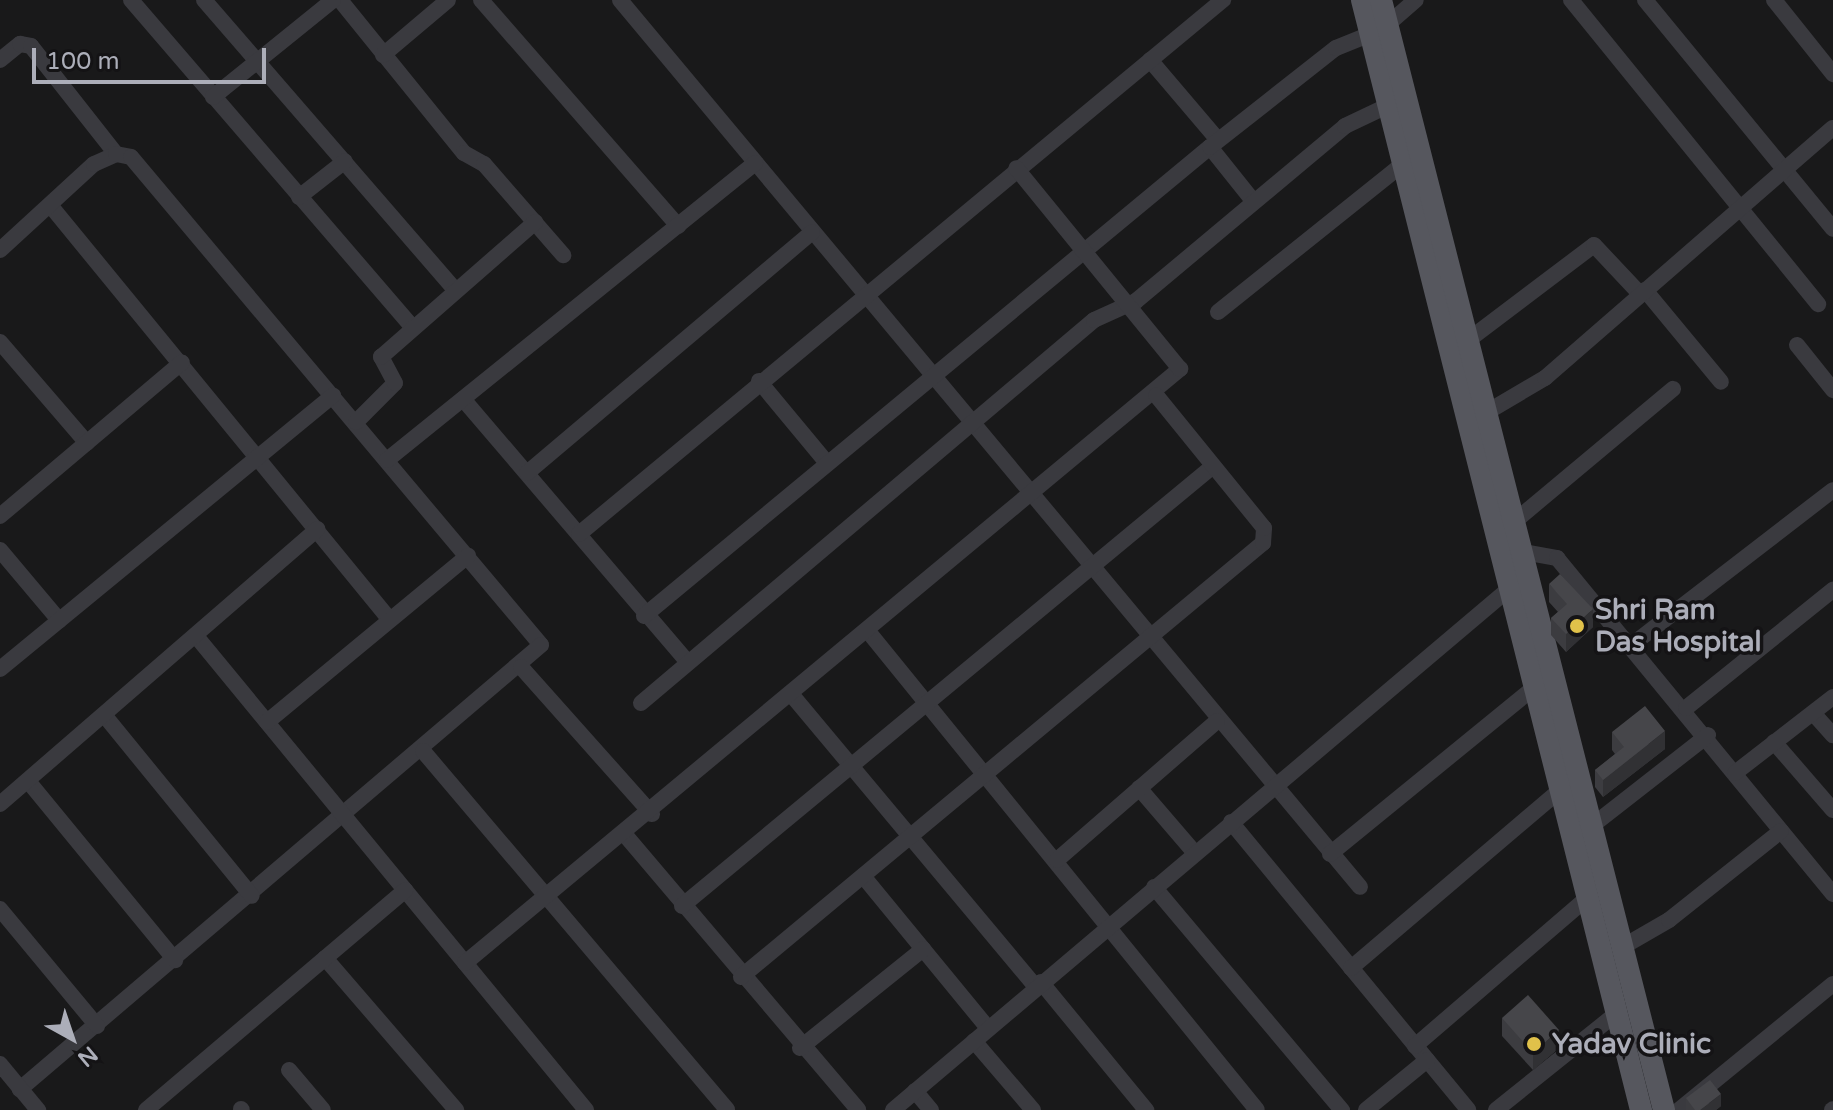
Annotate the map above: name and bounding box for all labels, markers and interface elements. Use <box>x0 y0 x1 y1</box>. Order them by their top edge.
scale bar <box>36 32 270 82</box>
text: 100 m <box>46 47 120 76</box>
place label: Shri Ram Das Hospital <box>1595 593 1761 659</box>
marker: Shri Ram Das Hospital <box>1566 615 1588 637</box>
north arrow <box>32 998 112 1078</box>
place label: Yadav Clinic <box>1552 1027 1711 1061</box>
marker: Yadav Clinic <box>1523 1033 1545 1055</box>
text: N <box>72 1041 103 1072</box>

